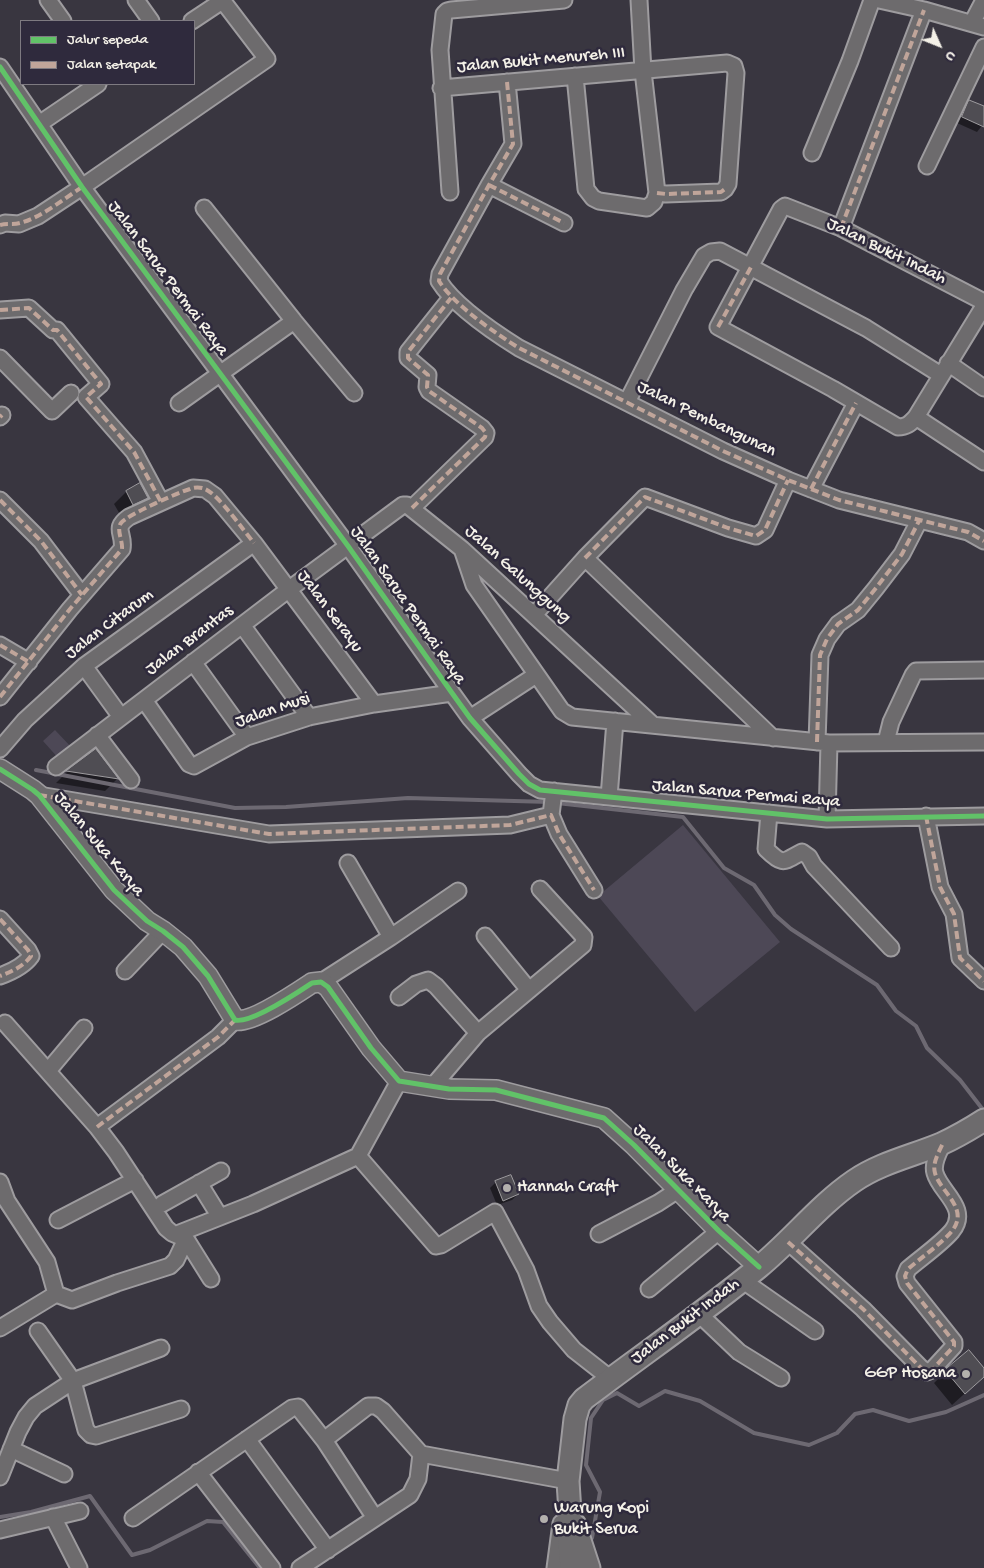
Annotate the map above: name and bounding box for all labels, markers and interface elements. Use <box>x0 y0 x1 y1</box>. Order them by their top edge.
legend <box>20 20 195 85</box>
north arrow <box>914 20 964 70</box>
text: Jalur sepeda <box>67 31 148 49</box>
street label: Jalan Bukit Menureh III <box>456 43 626 79</box>
text: U <box>941 47 959 65</box>
text: Jalan setapak <box>67 56 156 74</box>
street label: Jalan Sarua Permai Raya <box>102 197 232 361</box>
street label: Jalan Bukit Indah <box>823 214 949 290</box>
street label: Jalan Pembangunan <box>633 377 779 463</box>
street label: Jalan Galunggung <box>459 521 575 629</box>
street label: Jalan Sarua Permai Raya <box>344 523 470 689</box>
street label: Jalan Serayu <box>291 567 367 657</box>
street label: Jalan Citarum <box>62 585 158 665</box>
street label: Jalan Brantas <box>142 601 238 681</box>
street label: Jalan Musi <box>233 688 313 734</box>
street label: Jalan Sarua Permai Raya <box>651 776 841 814</box>
street label: Jalan Suka Karya <box>48 788 148 902</box>
street label: Jalan Suka Karya <box>627 1120 735 1228</box>
place label: Hannah Craft <box>517 1177 617 1199</box>
marker: Hannah Craft <box>501 1182 513 1194</box>
street label: Jalan Bukit Indah <box>627 1274 745 1370</box>
place label: GGP Hosana <box>864 1363 956 1385</box>
marker: GGP Hosana <box>960 1368 972 1380</box>
place label: Warung Kopi Bukit Serua <box>554 1498 649 1540</box>
marker: Warung Kopi Bukit Serua <box>538 1513 550 1525</box>

